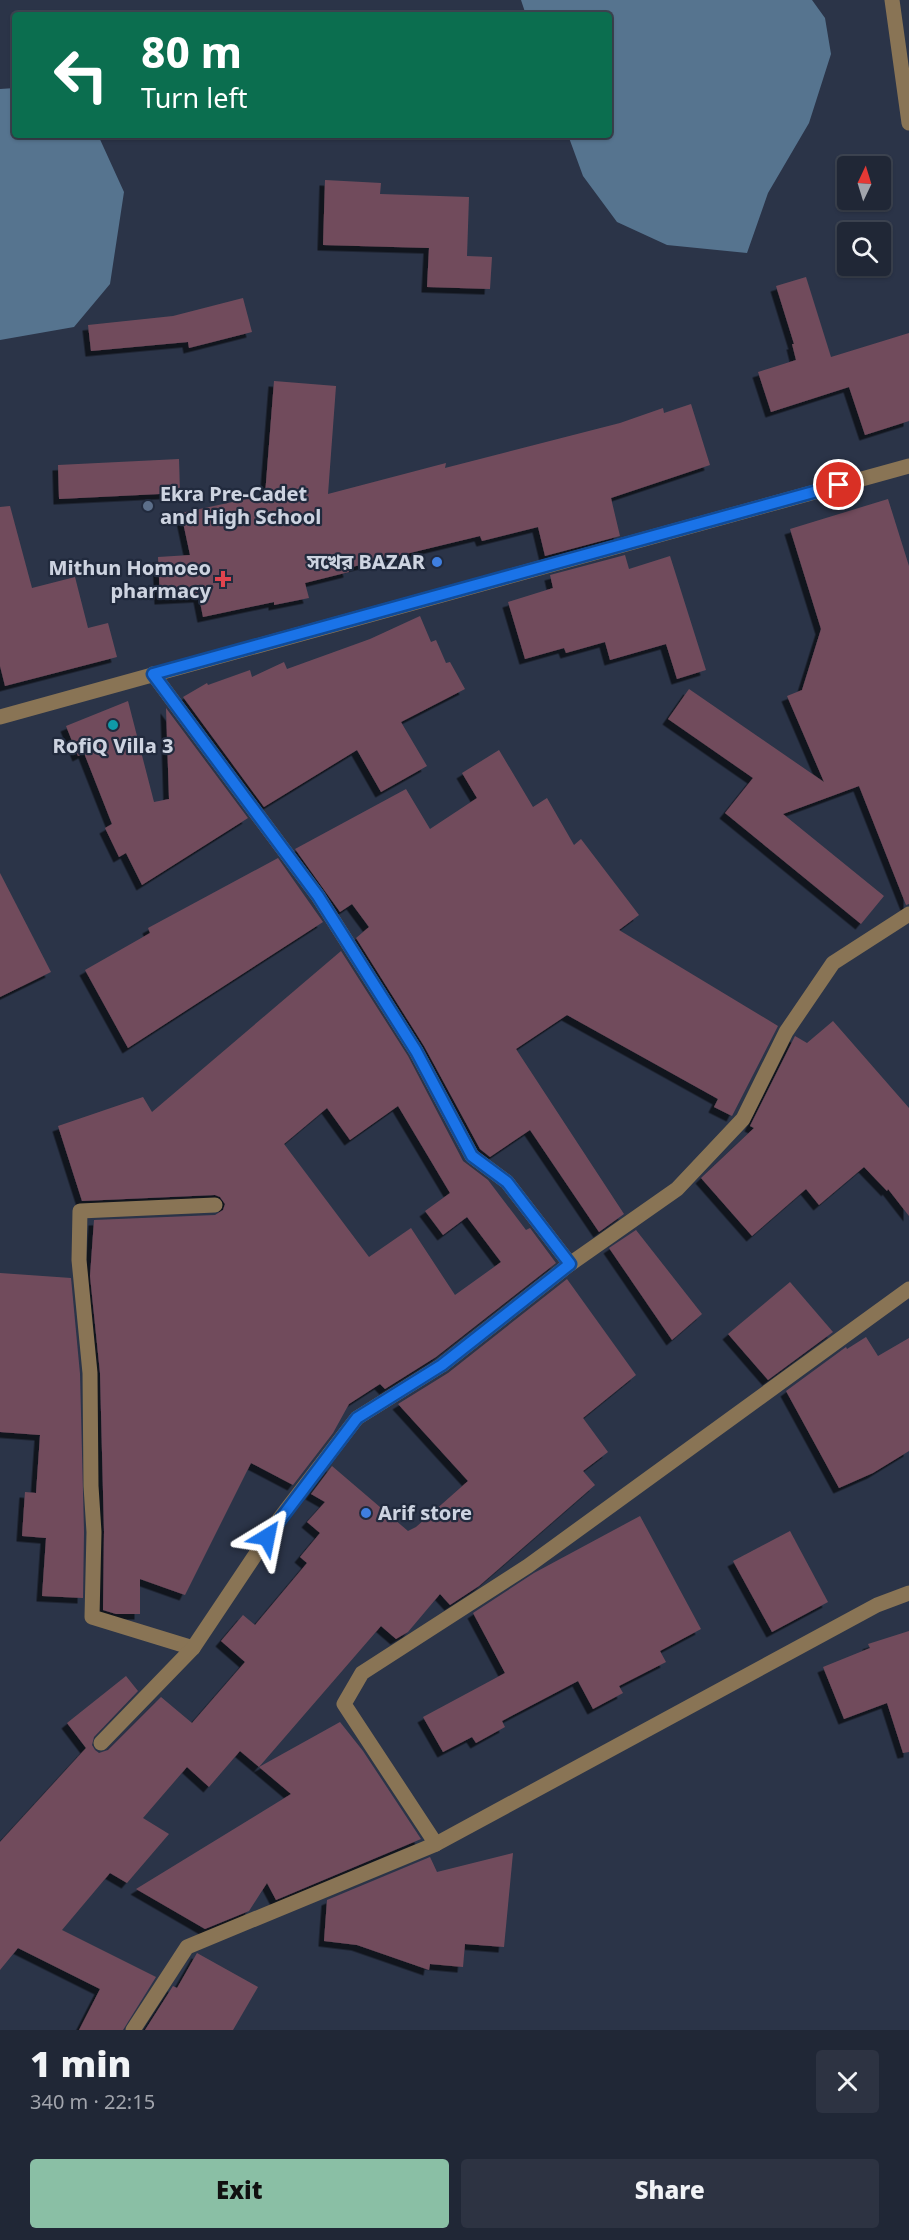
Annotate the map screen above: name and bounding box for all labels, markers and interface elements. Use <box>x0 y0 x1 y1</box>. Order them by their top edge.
text: 80 m <box>141 29 242 85</box>
icon: left <box>42 36 120 114</box>
text: Turn left <box>141 83 247 119</box>
north arrow <box>837 156 891 210</box>
map controls <box>837 156 891 276</box>
button: search <box>837 222 891 276</box>
pin <box>813 459 864 510</box>
icon: arrive <box>822 468 855 501</box>
place label: Ekra Pre-Cadet and High School <box>160 483 321 532</box>
marker: Ekra Pre-Cadet and High School <box>141 499 155 513</box>
place label: সখের BAZAR <box>306 551 426 577</box>
marker: সখের BAZAR <box>430 555 444 569</box>
place label: Mithun Homoeo pharmacy <box>49 557 211 606</box>
marker: Mithun Homoeo pharmacy <box>216 572 230 586</box>
marker: RofiQ Villa 3 <box>106 718 120 732</box>
place label: RofiQ Villa 3 <box>52 735 174 761</box>
place label: Arif store <box>378 1502 472 1528</box>
position arrow <box>235 1505 299 1569</box>
marker: Arif store <box>359 1506 373 1520</box>
text: 1 min <box>30 2044 132 2092</box>
button: close <box>816 2050 879 2113</box>
text: 340 m · 22:15 <box>30 2091 155 2117</box>
button: Exit <box>30 2159 449 2228</box>
button: Share <box>461 2159 879 2228</box>

